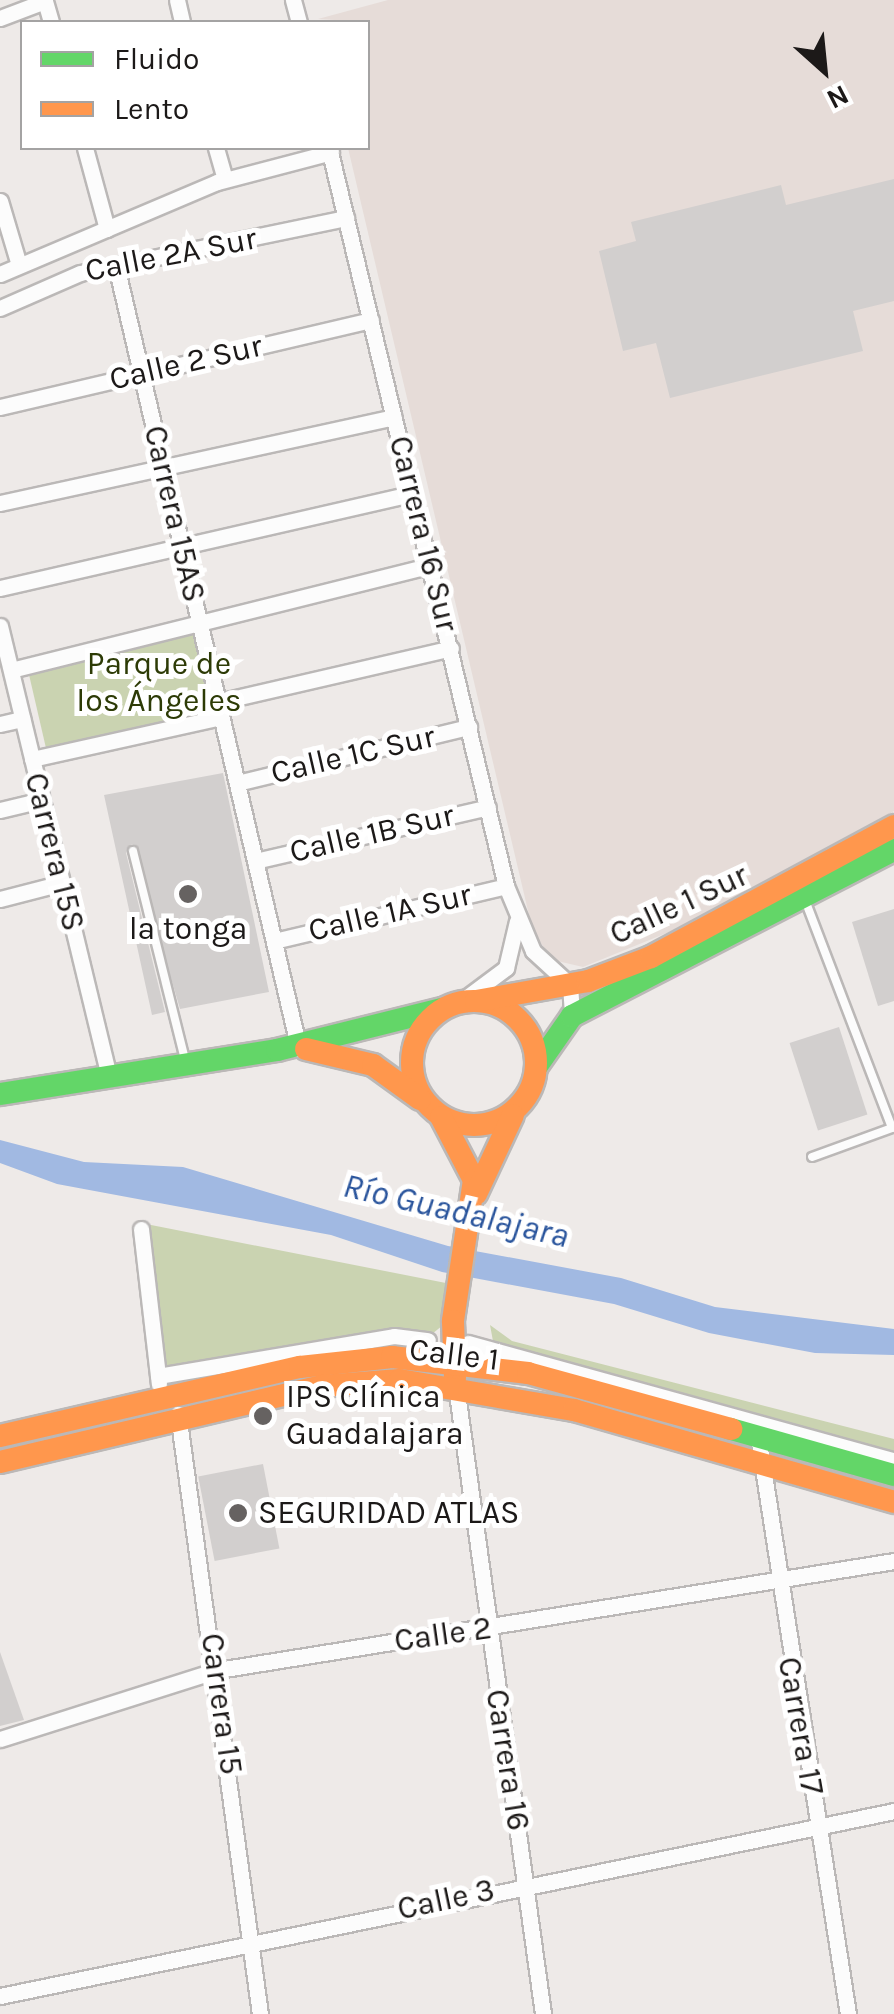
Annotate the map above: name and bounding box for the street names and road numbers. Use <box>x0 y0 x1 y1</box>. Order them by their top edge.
street label: Calle 2A Sur <box>82 220 260 290</box>
street label: Calle 2 Sur <box>106 327 266 399</box>
street label: Carrera 15AS <box>135 422 213 606</box>
street label: Carrera 16 Sur <box>380 432 466 636</box>
street label: Calle 1C Sur <box>267 717 439 793</box>
street label: Carrera 15S <box>16 769 92 935</box>
street label: Calle 1B Sur <box>286 796 458 872</box>
street label: Calle 1 Sur <box>604 856 754 954</box>
street label: Calle 1A Sur <box>305 876 475 950</box>
street label: Calle 1 <box>407 1330 501 1380</box>
street label: Calle 2 <box>392 1609 494 1661</box>
street label: Carrera 15 <box>192 1631 250 1777</box>
street label: Carrera 17 <box>769 1654 831 1798</box>
street label: Carrera 16 <box>477 1687 537 1833</box>
street label: Calle 3 <box>394 1871 498 1929</box>

